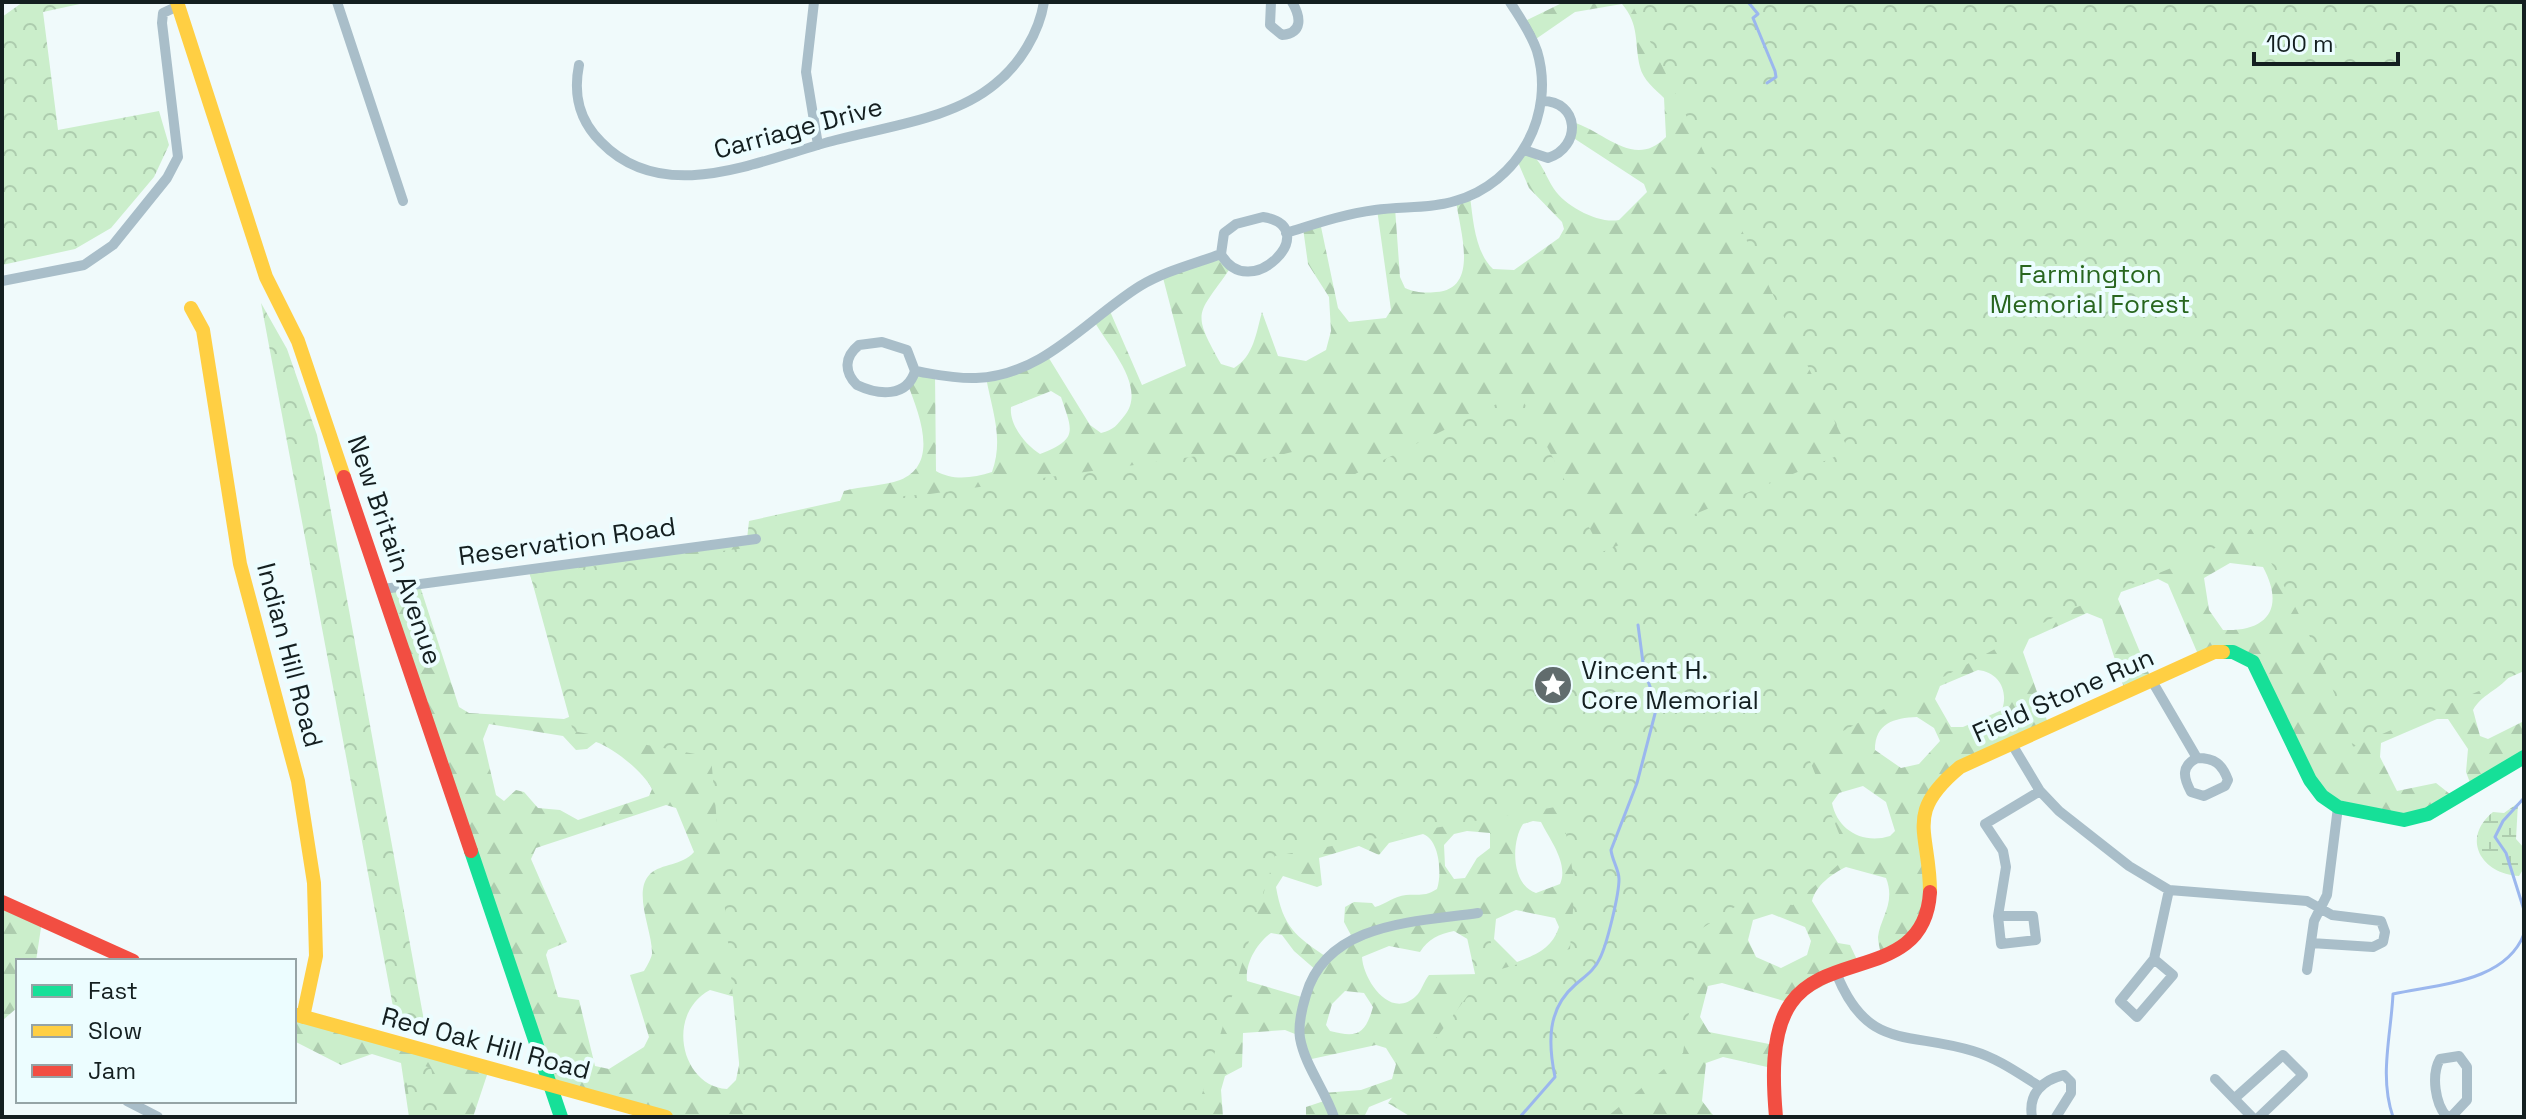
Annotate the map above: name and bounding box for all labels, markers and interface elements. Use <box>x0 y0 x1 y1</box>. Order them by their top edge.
scale bar <box>2254 16 2398 66</box>
text: 100 m <box>2266 28 2334 59</box>
street label: Carriage Drive <box>710 89 886 167</box>
park label: Farmington Memorial Forest <box>1990 257 2190 321</box>
street label: New Britain Avenue <box>340 431 450 669</box>
street label: Reservation Road <box>456 509 678 573</box>
street label: Indian Hill Road <box>249 559 331 751</box>
street label: Field Stone Run <box>1967 640 2159 750</box>
place label: Vincent H. Core Memorial <box>1581 653 1759 717</box>
place icon: Vincent H. Core Memorial <box>1532 664 1574 706</box>
legend <box>16 959 296 1103</box>
text: Fast <box>88 975 138 1006</box>
street label: Red Oak Hill Road <box>378 999 594 1087</box>
text: Slow <box>88 1015 142 1046</box>
text: Jam <box>88 1055 136 1086</box>

